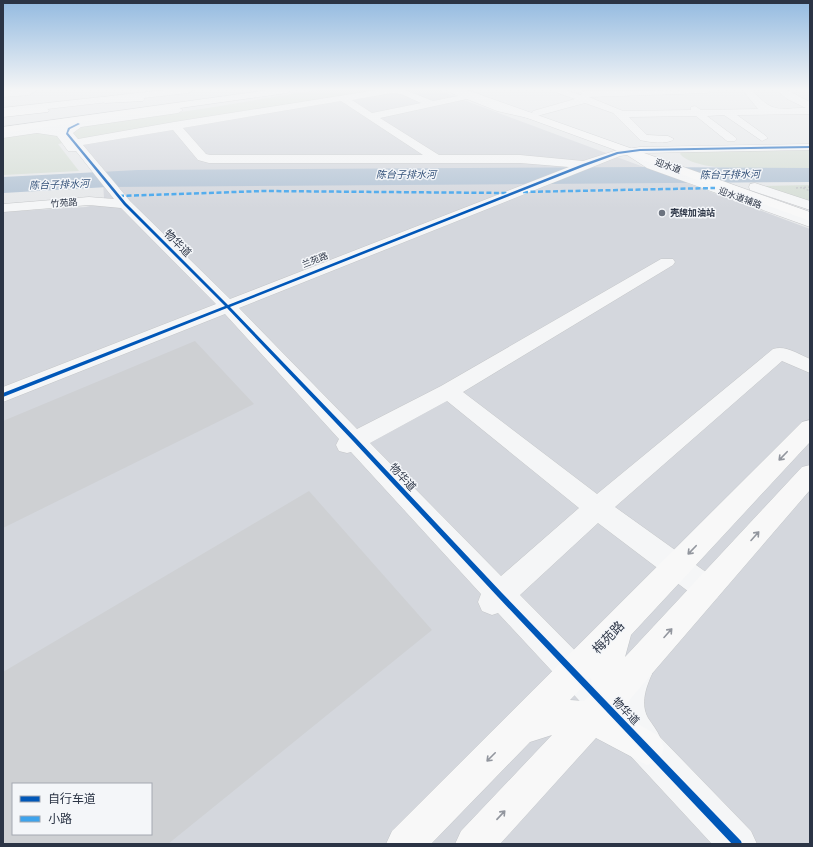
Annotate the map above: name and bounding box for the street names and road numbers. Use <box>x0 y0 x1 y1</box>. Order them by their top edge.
street label: 迎水道 <box>653 156 683 176</box>
street label: 迎水道辅路 <box>717 185 763 211</box>
street label: 竹苑路 <box>50 196 78 210</box>
street label: 物华道 <box>161 226 195 260</box>
street label: 兰苑路 <box>300 250 330 270</box>
street label: 物华道 <box>387 460 419 494</box>
street label: 梅苑路 <box>589 617 628 657</box>
street label: 物华道 <box>610 694 642 728</box>

